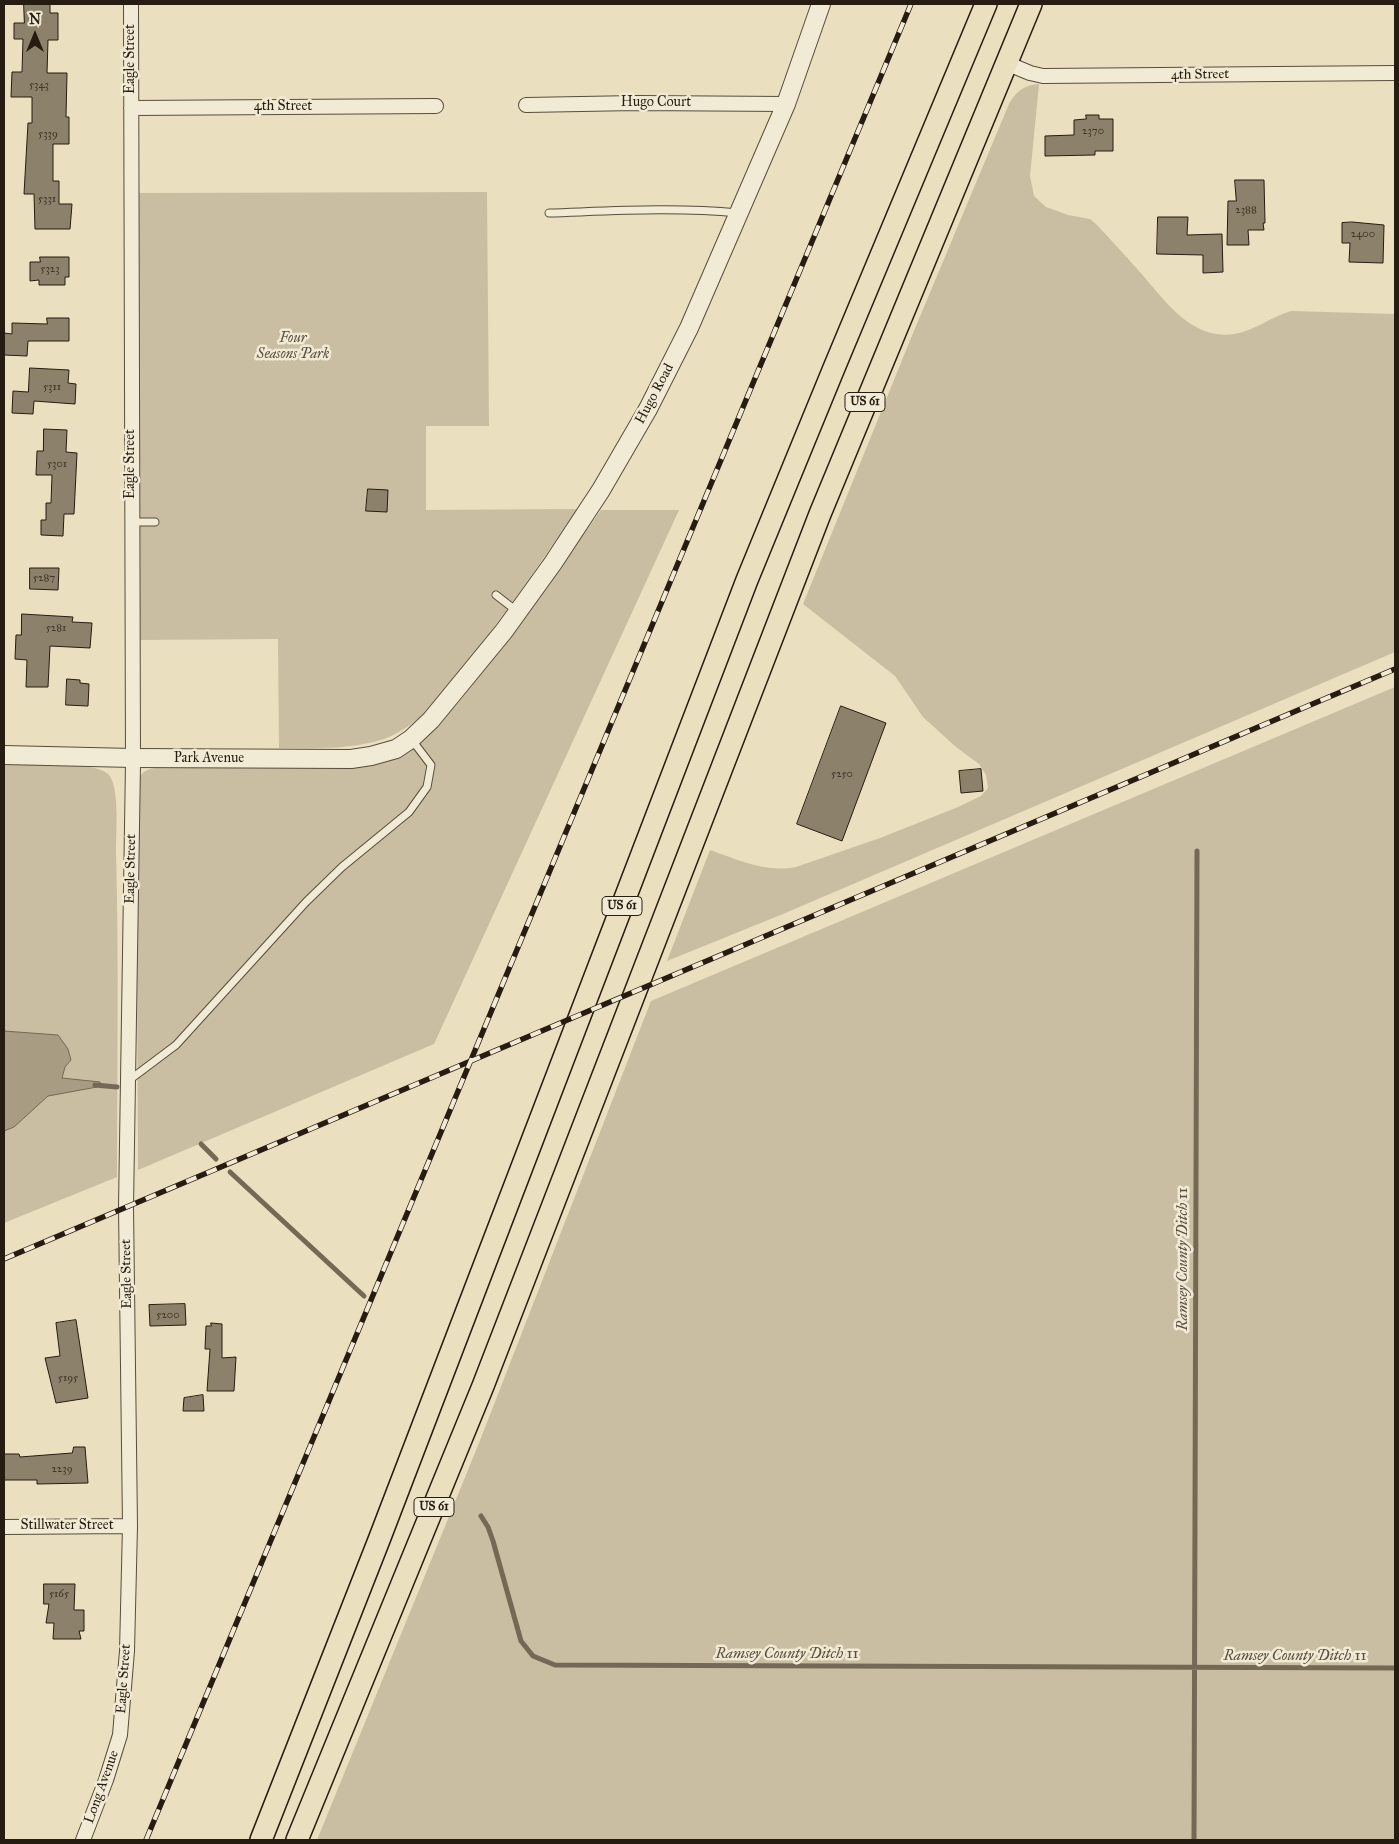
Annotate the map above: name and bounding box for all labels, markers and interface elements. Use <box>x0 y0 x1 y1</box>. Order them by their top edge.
north arrow <box>10 10 60 60</box>
text: N <box>29 11 41 28</box>
street label: Eagle Street <box>123 24 139 94</box>
street label: 4th Street <box>1171 66 1229 84</box>
house number: 5343 <box>29 78 49 92</box>
street label: Hugo Court <box>621 95 691 111</box>
street label: 4th Street <box>254 99 312 115</box>
house number: 2370 <box>1082 124 1104 138</box>
house number: 5339 <box>38 127 58 141</box>
house number: 5331 <box>38 192 56 206</box>
house number: 2388 <box>1235 203 1257 217</box>
house number: 2400 <box>1351 227 1375 241</box>
house number: 5323 <box>40 262 60 276</box>
park label: Four Seasons Park <box>257 331 329 364</box>
street label: Hugo Road <box>632 361 678 427</box>
house number: 5311 <box>43 380 61 394</box>
road number: US 61 <box>845 392 885 412</box>
street label: Eagle Street <box>123 429 139 499</box>
house number: 5301 <box>47 457 67 471</box>
house number: 5287 <box>33 571 55 585</box>
house number: 5281 <box>46 621 66 635</box>
street label: Park Avenue <box>174 751 244 767</box>
house number: 5250 <box>831 767 853 781</box>
street label: Eagle Street <box>122 834 140 904</box>
road number: US 61 <box>602 896 642 916</box>
water label: Ramsey County Ditch 11 <box>1174 1187 1192 1331</box>
street label: Eagle Street <box>118 1239 136 1309</box>
house number: 5200 <box>156 1308 180 1322</box>
house number: 5195 <box>58 1371 78 1385</box>
house number: 2239 <box>51 1462 73 1476</box>
road number: US 61 <box>414 1498 454 1516</box>
street label: Stillwater Street <box>20 1518 114 1534</box>
house number: 5165 <box>49 1587 69 1601</box>
street label: Eagle Street <box>113 1644 135 1714</box>
water label: Ramsey County Ditch 11 <box>715 1645 859 1663</box>
water label: Ramsey County Ditch 11 <box>1223 1647 1367 1665</box>
street label: Long Avenue <box>81 1748 123 1826</box>

